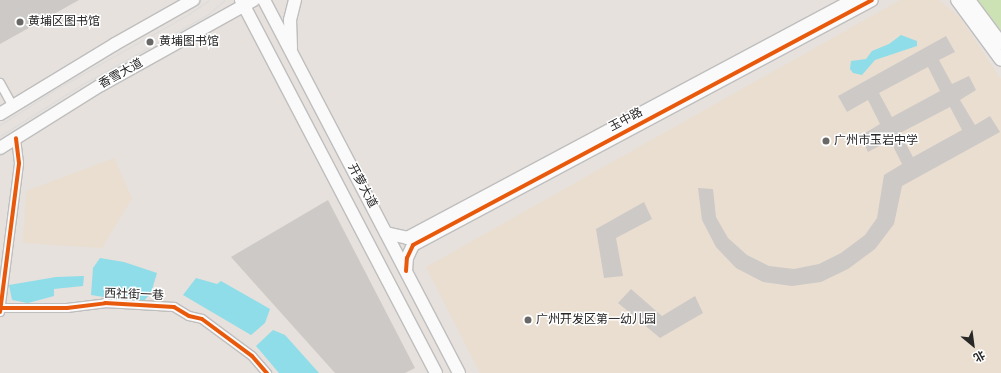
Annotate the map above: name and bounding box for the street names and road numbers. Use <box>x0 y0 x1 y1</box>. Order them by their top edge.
street label: 香雪大道 <box>97 56 145 92</box>
street label: 玉中路 <box>607 105 645 135</box>
street label: 开萝大道 <box>344 161 380 211</box>
street label: 西社街一巷 <box>104 287 164 303</box>

